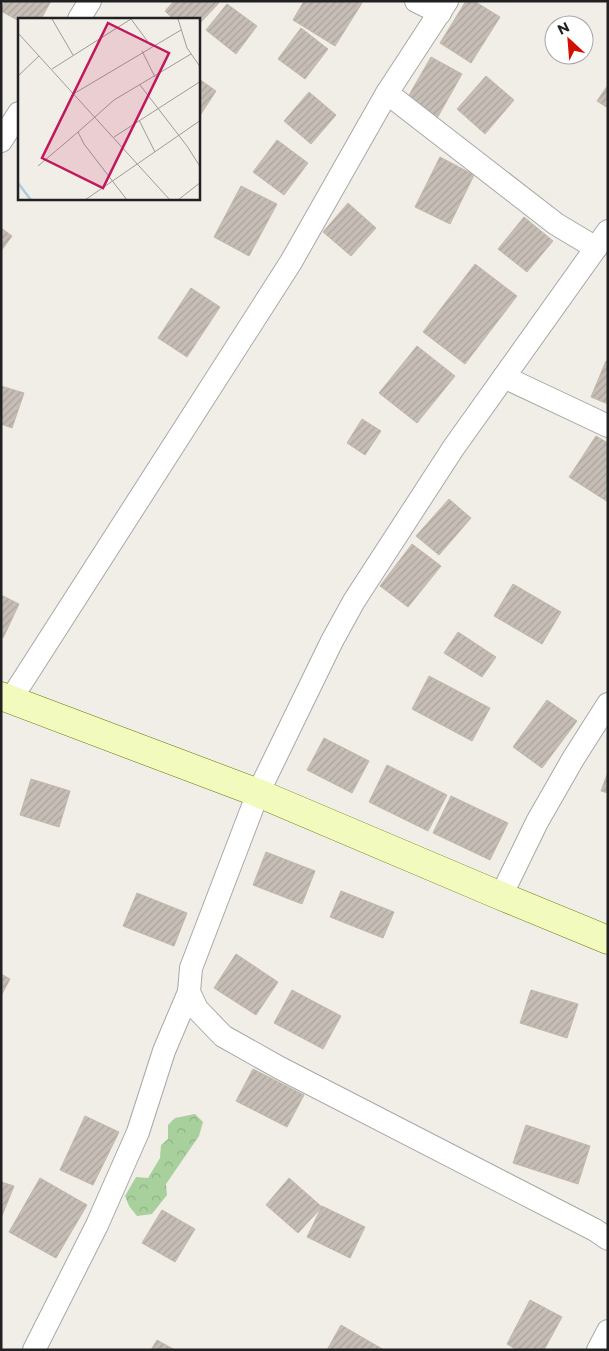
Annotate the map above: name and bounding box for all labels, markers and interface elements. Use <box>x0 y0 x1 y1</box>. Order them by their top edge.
north arrow <box>544 15 594 65</box>
inset map <box>18 18 200 200</box>
text: N <box>554 18 572 39</box>

